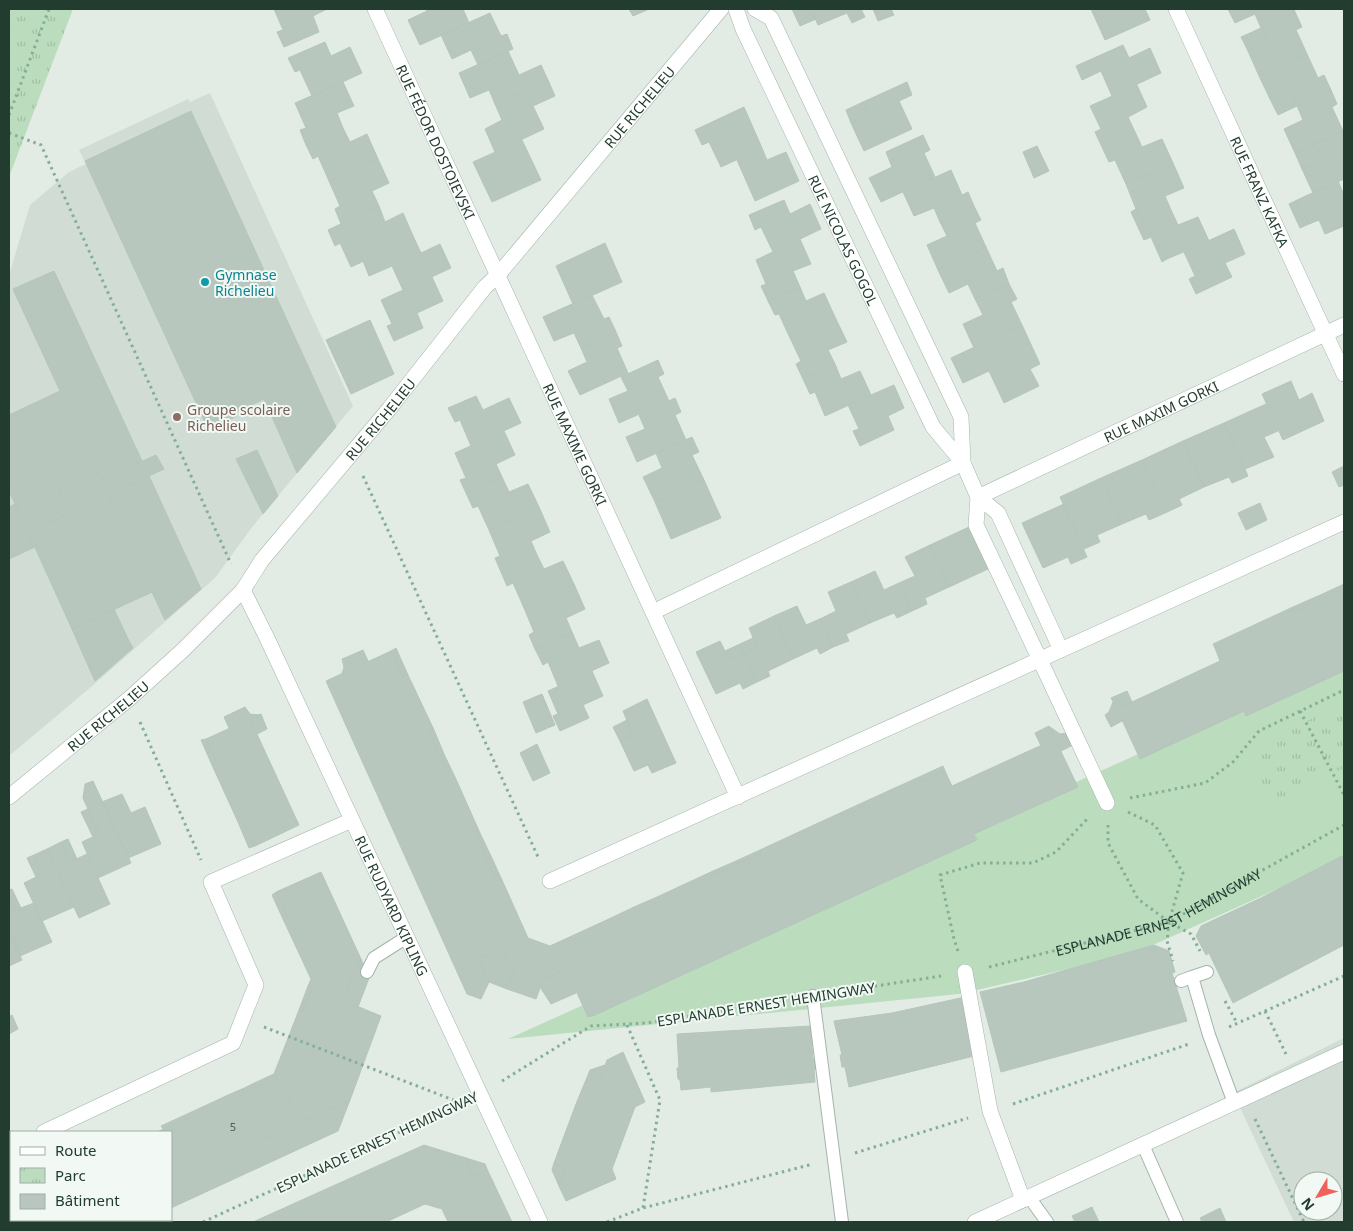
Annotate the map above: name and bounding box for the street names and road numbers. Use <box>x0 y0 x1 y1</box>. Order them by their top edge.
street label: RUE FÉDOR DOSTOIEVSKI <box>392 61 480 222</box>
street label: RUE RICHELIEU <box>599 62 679 152</box>
street label: RUE FRANZ KAFKA <box>1226 133 1294 250</box>
street label: RUE NICOLAS GOGOL <box>804 172 883 308</box>
street label: RUE RICHELIEU <box>341 374 419 464</box>
street label: RUE MAXIM GORKI <box>1100 376 1221 446</box>
street label: RUE MAXIME GORKI <box>539 380 612 508</box>
street label: RUE RICHELIEU <box>63 676 153 755</box>
street label: RUE RUDYARD KIPLING <box>351 832 433 979</box>
street label: ESPLANADE ERNEST HEMINGWAY <box>1053 863 1264 960</box>
street label: ESPLANADE ERNEST HEMINGWAY <box>656 977 876 1031</box>
street label: ESPLANADE ERNEST HEMINGWAY <box>273 1087 481 1197</box>

